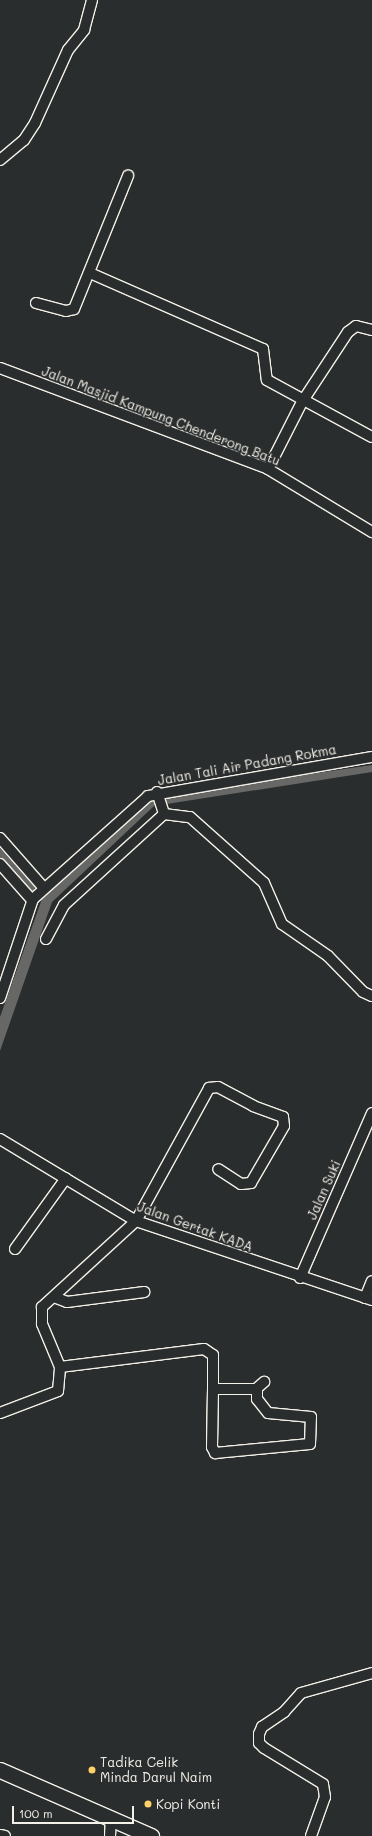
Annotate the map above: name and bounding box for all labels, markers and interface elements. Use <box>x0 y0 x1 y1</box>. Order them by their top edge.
street label: Jalan Masjid Kampung Chenderong Batu <box>40 363 282 469</box>
street label: Jalan Tali Air Padang Rokma <box>156 742 338 788</box>
street label: Jalan Suki <box>304 1158 344 1222</box>
street label: Jalan Gertak KADA <box>135 1199 255 1255</box>
place label: Tadika Celik Minda Darul Naim <box>100 1755 212 1786</box>
marker: Tadika Celik Minda Darul Naim <box>87 1765 97 1775</box>
place label: Kopi Konti <box>156 1796 220 1812</box>
scale bar <box>14 1798 136 1824</box>
marker: Kopi Konti <box>143 1799 153 1809</box>
text: 100 m <box>19 1805 53 1821</box>

